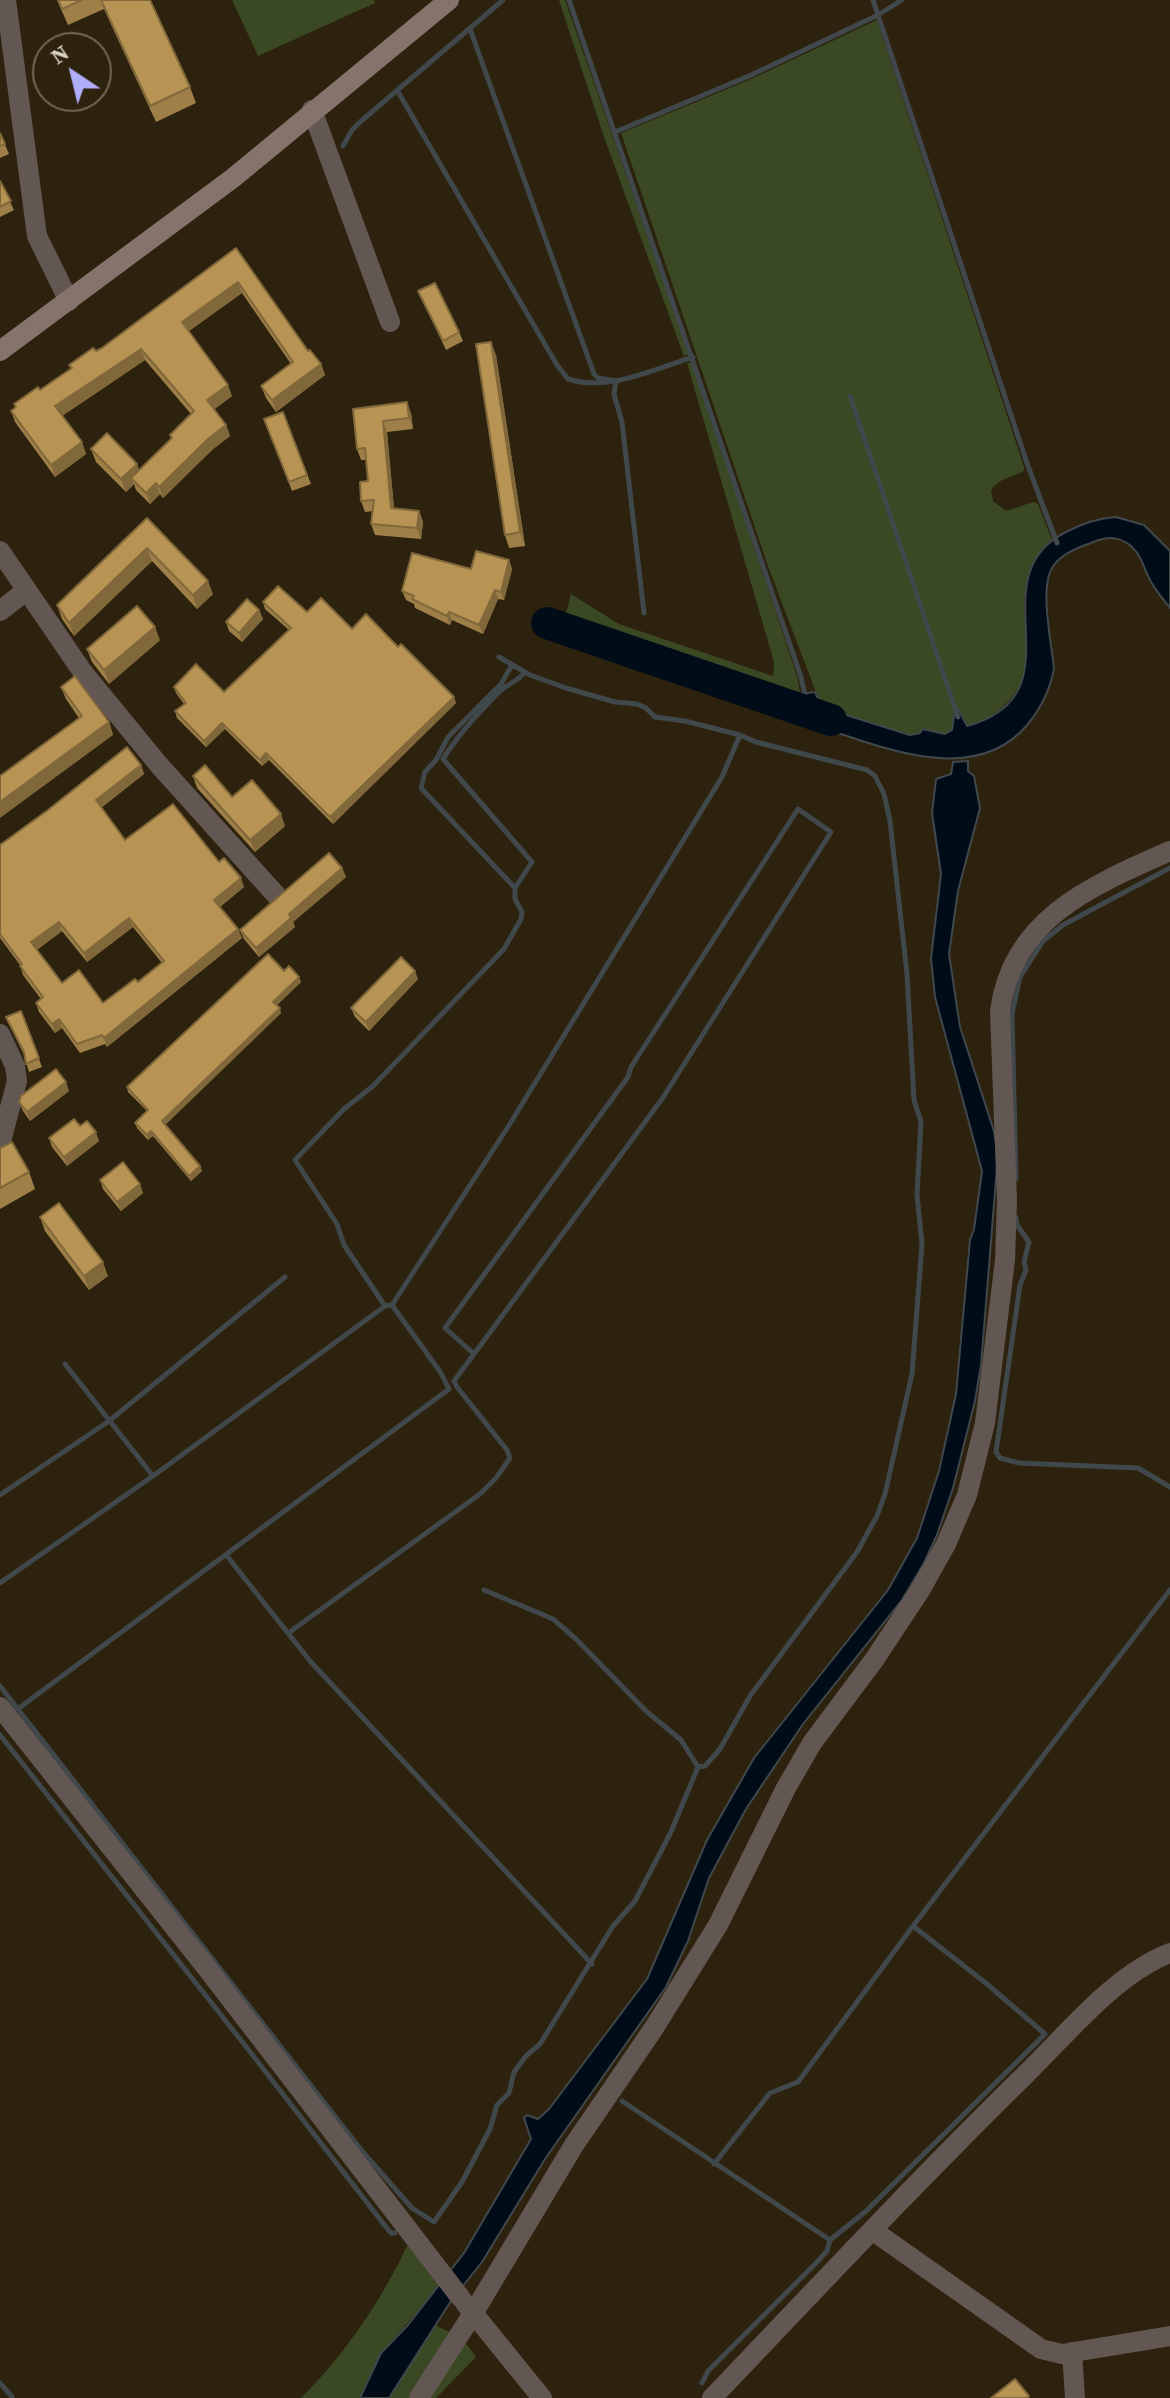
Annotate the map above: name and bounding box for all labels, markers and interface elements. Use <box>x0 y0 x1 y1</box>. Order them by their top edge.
north arrow <box>32 32 112 112</box>
text: N <box>44 37 75 71</box>

